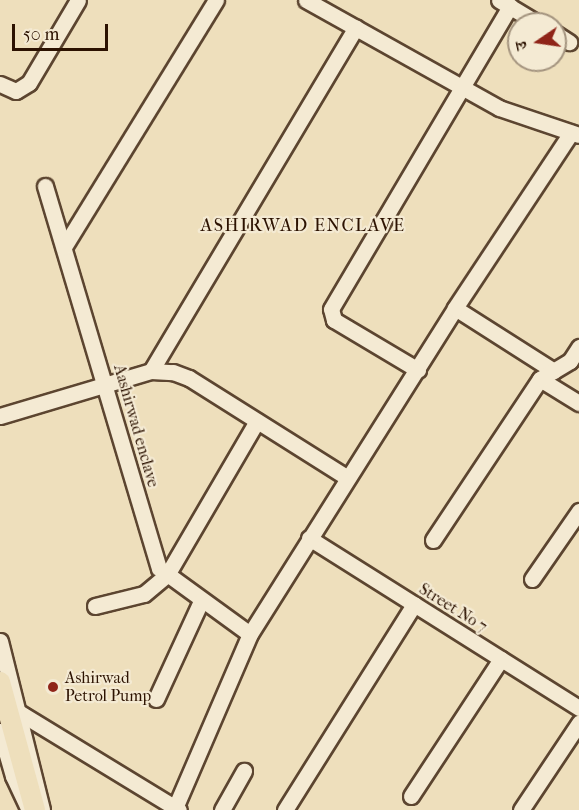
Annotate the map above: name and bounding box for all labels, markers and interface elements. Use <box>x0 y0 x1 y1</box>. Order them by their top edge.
scale bar <box>15 12 111 50</box>
north arrow <box>507 12 567 72</box>
text: 50 m <box>23 24 59 45</box>
text: उ <box>511 40 531 52</box>
district label: ASHIRWAD ENCLAVE <box>200 215 406 237</box>
street label: Aashirwad enclave <box>109 362 163 490</box>
street label: Street No 7 <box>415 580 491 636</box>
place label: Ashirwad Petrol Pump <box>65 668 151 706</box>
marker: Ashirwad Petrol Pump <box>46 680 60 694</box>

